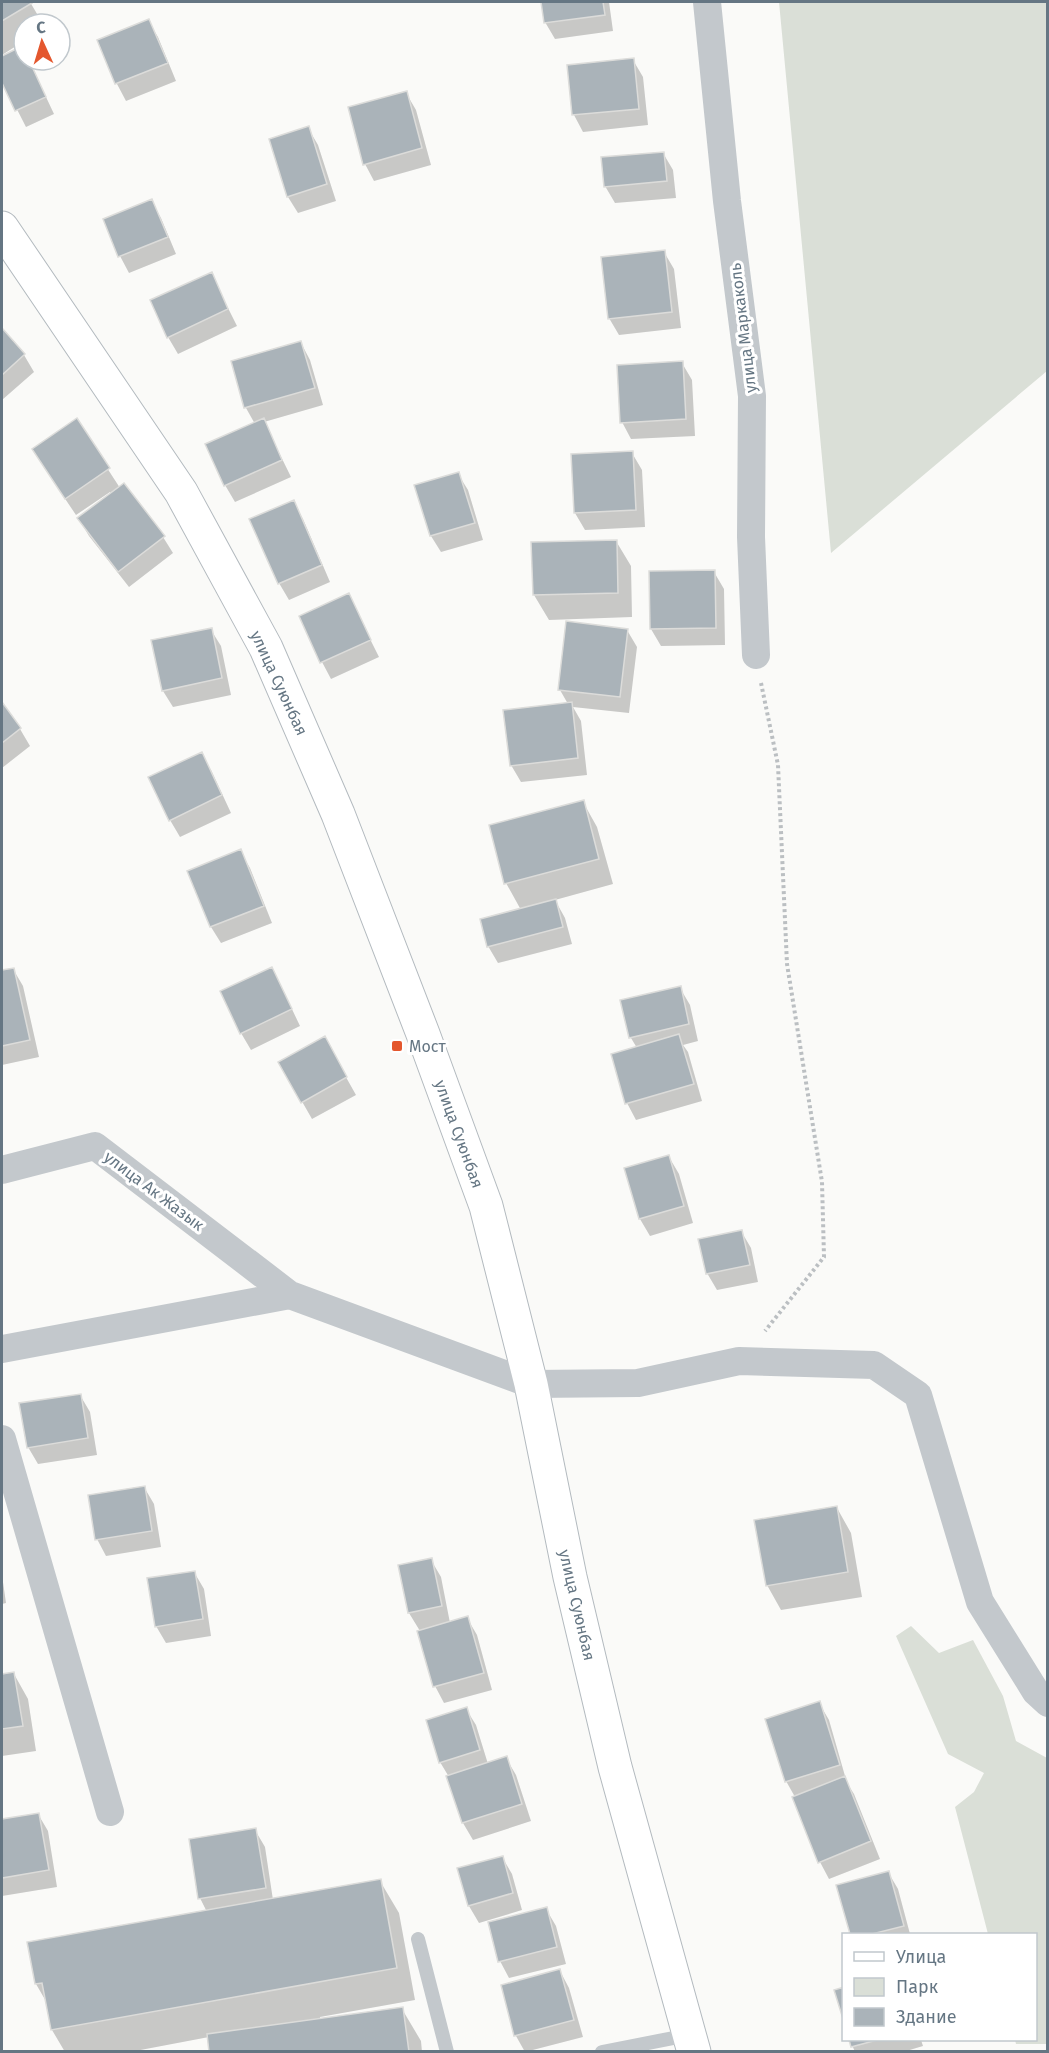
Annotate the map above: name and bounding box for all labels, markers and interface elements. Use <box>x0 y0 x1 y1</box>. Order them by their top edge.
north arrow <box>12 12 72 72</box>
text: С <box>36 18 47 37</box>
street label: улица Маркаколь <box>726 262 760 394</box>
street label: улица Суюнбая <box>246 628 312 738</box>
place label: Мост <box>409 1037 446 1056</box>
marker: Мост <box>390 1039 404 1053</box>
street label: улица Суюнбая <box>431 1077 487 1191</box>
street label: улица Ак Жазык <box>100 1147 208 1235</box>
street label: улица Суюнбая <box>555 1548 599 1662</box>
legend <box>842 1933 1037 2041</box>
text: Улица <box>896 1946 946 1968</box>
text: Парк <box>896 1976 939 1998</box>
text: Здание <box>896 2006 957 2028</box>

